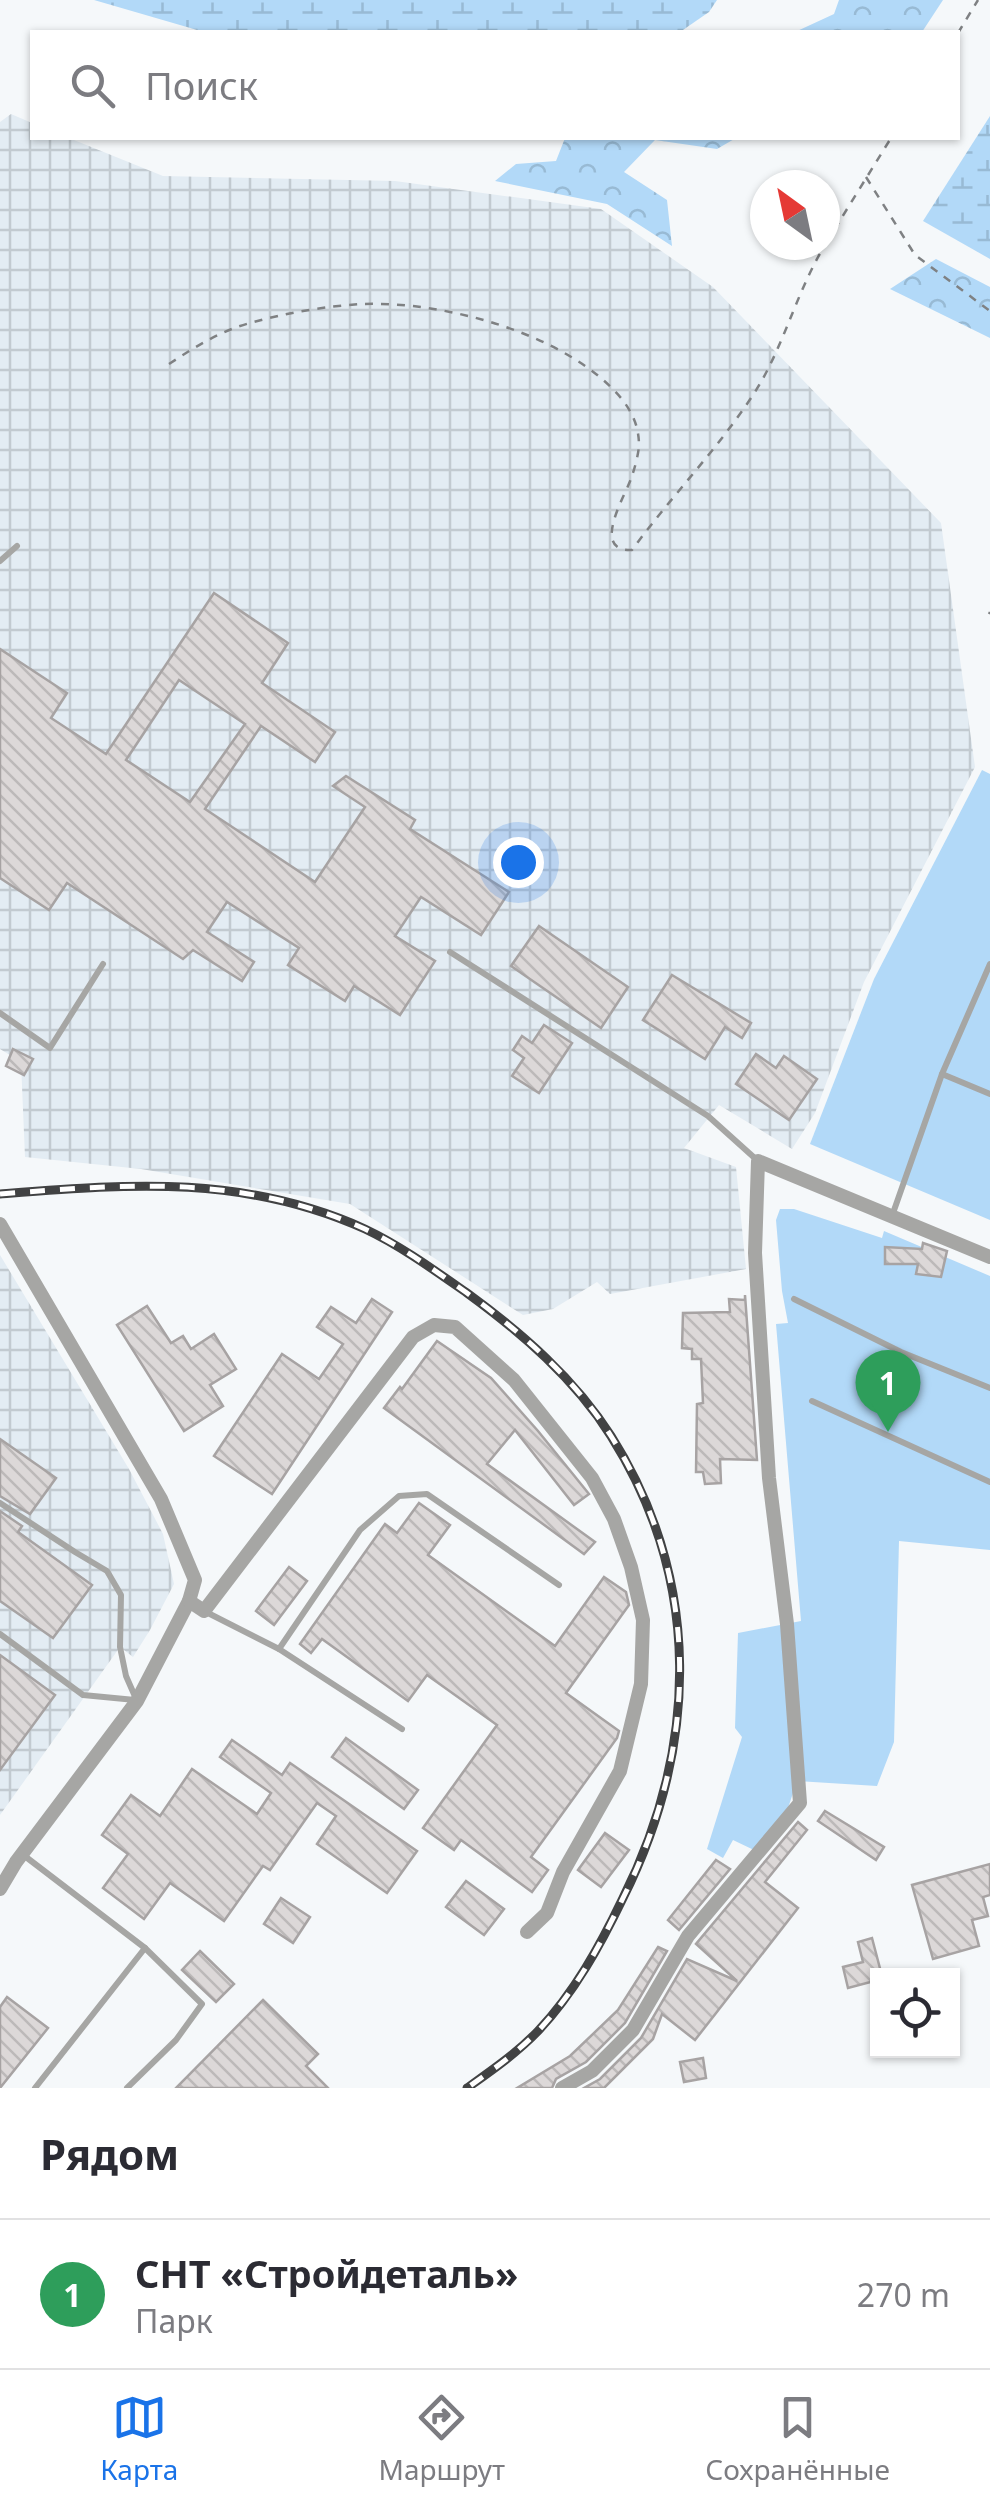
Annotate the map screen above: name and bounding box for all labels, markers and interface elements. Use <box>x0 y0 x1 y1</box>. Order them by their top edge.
search box <box>30 30 960 140</box>
icon: search <box>65 58 120 113</box>
text: Поиск <box>145 59 258 111</box>
north arrow <box>750 170 840 260</box>
your location <box>493 837 544 888</box>
pin: 1 <box>856 1350 920 1432</box>
map controls <box>870 1968 960 2058</box>
button: locate <box>870 1968 960 2058</box>
text: Рядом <box>40 2125 179 2182</box>
text: СНТ «Стройдеталь» <box>135 2247 518 2299</box>
text: 1 <box>63 2273 82 2316</box>
text: 270 m <box>857 2273 950 2316</box>
text: Парк <box>135 2299 213 2342</box>
tab: Карта <box>100 2390 178 2488</box>
tab: Маршрут <box>379 2390 505 2488</box>
tab: Сохранённые <box>705 2390 890 2488</box>

